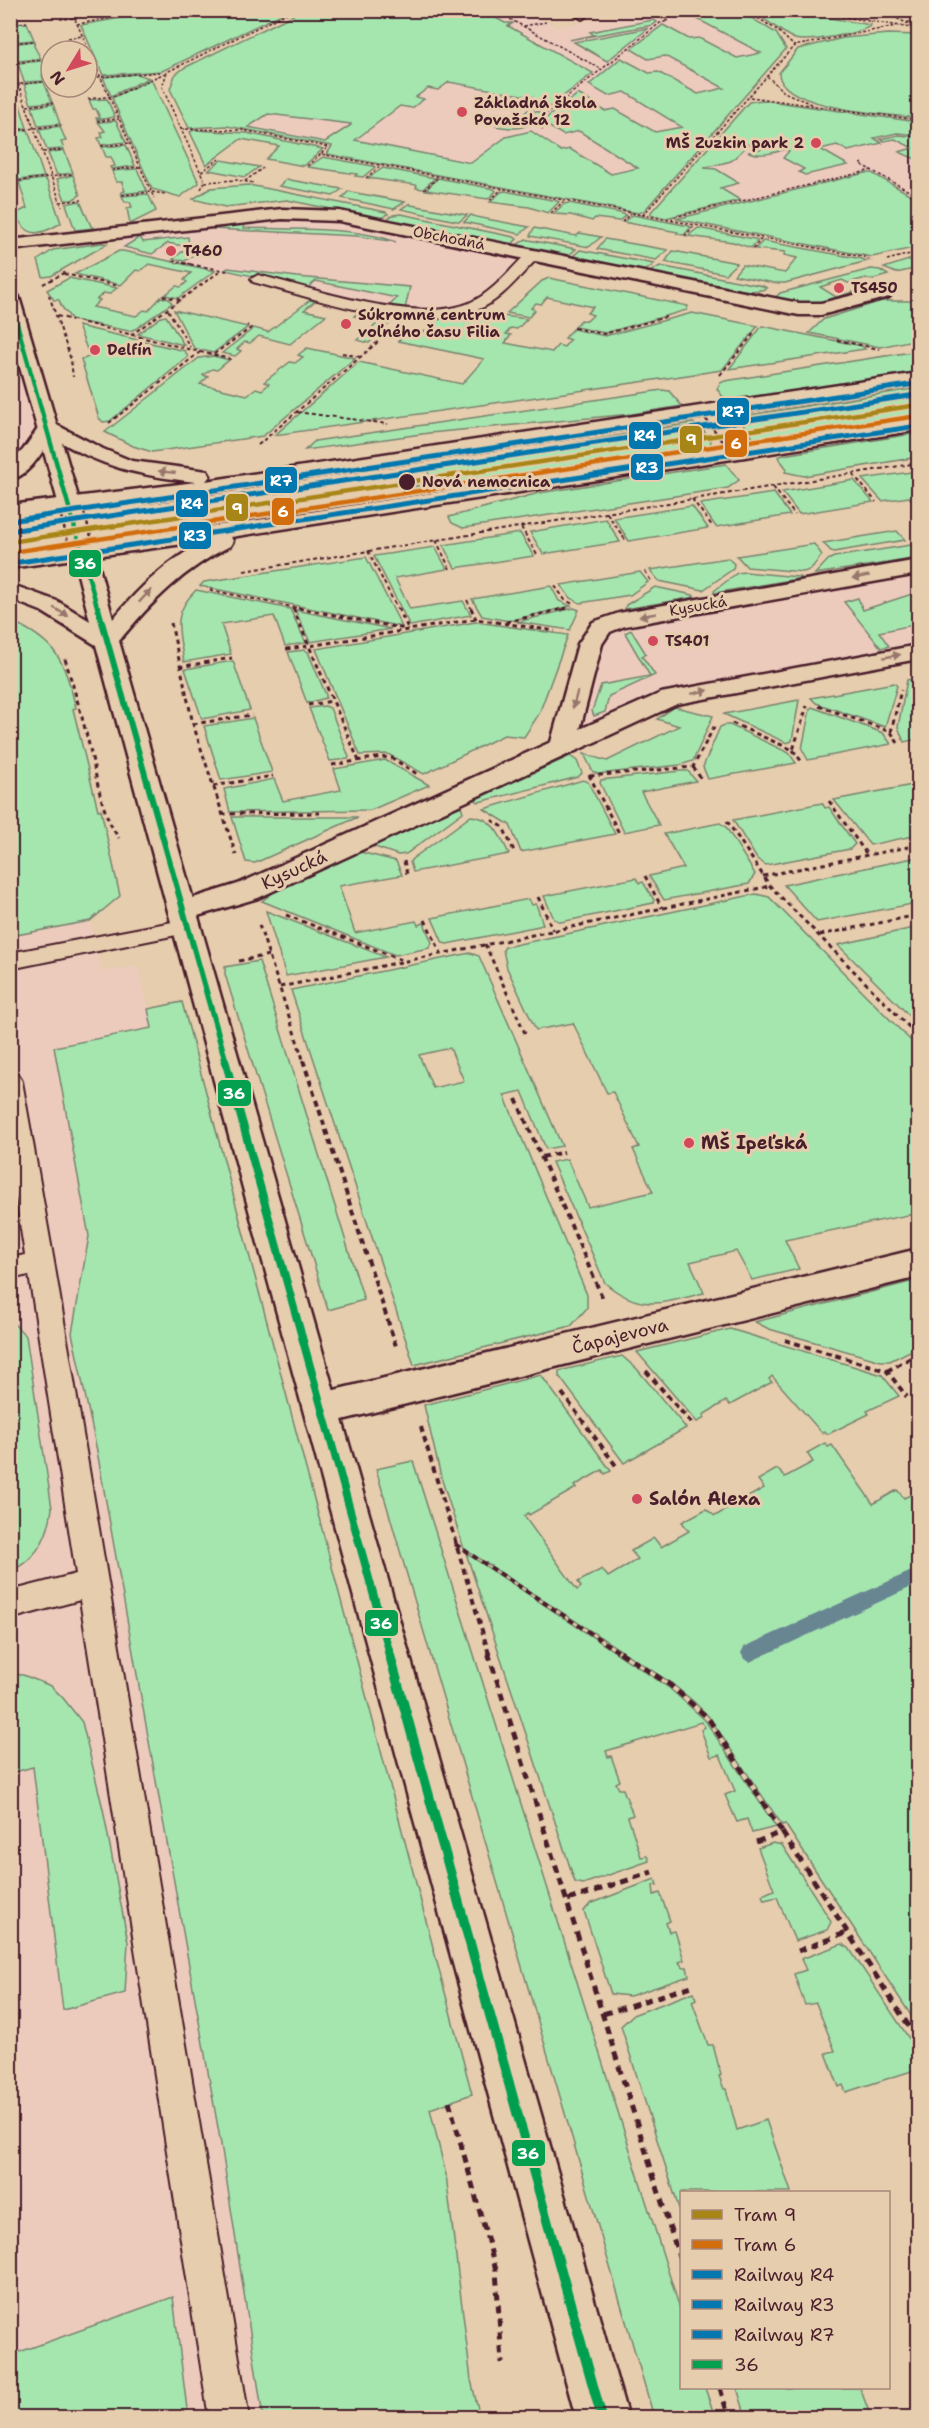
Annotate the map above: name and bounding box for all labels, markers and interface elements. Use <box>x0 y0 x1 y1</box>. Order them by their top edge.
north arrow <box>39 39 99 99</box>
text: N <box>45 66 70 89</box>
place label: Základná škola Považská 12 <box>474 93 598 130</box>
marker: Základná škola Považská 12 <box>455 105 469 119</box>
place label: MŠ Zuzkin park 2 <box>666 132 804 153</box>
marker: MŠ Zuzkin park 2 <box>809 136 823 150</box>
street label: Obchodná <box>411 221 487 255</box>
place label: T460 <box>183 241 222 261</box>
marker: T460 <box>164 244 178 258</box>
place label: TS450 <box>851 278 898 298</box>
marker: TS450 <box>832 281 846 295</box>
place label: Súkromné centrum voľného času Filia <box>358 305 506 342</box>
marker: Súkromné centrum voľného času Filia <box>339 317 353 331</box>
place label: Delfín <box>107 340 152 360</box>
marker: Delfín <box>88 343 102 357</box>
line badge: R7 <box>716 397 750 426</box>
text: R7 <box>722 401 744 422</box>
line badge: R4 <box>628 421 662 450</box>
text: R4 <box>634 425 656 446</box>
line badge: 9 <box>679 425 703 454</box>
text: 9 <box>685 429 697 450</box>
line badge: 6 <box>724 429 748 458</box>
text: 6 <box>730 433 742 454</box>
line badge: R3 <box>630 453 664 481</box>
text: R3 <box>636 457 658 478</box>
line badge: R7 <box>264 466 298 494</box>
one-way arrow <box>157 467 176 477</box>
text: R7 <box>270 470 292 491</box>
marker: Nová nemocnica <box>397 472 417 492</box>
place label: Nová nemocnica <box>422 472 551 492</box>
line badge: R4 <box>175 489 209 518</box>
text: R4 <box>181 493 203 514</box>
line badge: 9 <box>225 493 249 522</box>
line badge: 6 <box>271 497 295 526</box>
text: 9 <box>231 498 243 519</box>
text: 6 <box>277 501 289 522</box>
line badge: R3 <box>178 521 212 550</box>
text: R3 <box>184 525 206 546</box>
line badge: 36 <box>68 549 102 578</box>
text: 36 <box>74 553 96 574</box>
one-way arrow <box>851 573 870 582</box>
one-way arrow <box>138 589 151 604</box>
street label: Kysucká <box>668 591 729 621</box>
one-way arrow <box>53 607 70 617</box>
one-way arrow <box>639 611 658 620</box>
place label: TS401 <box>665 631 710 651</box>
marker: TS401 <box>646 634 660 648</box>
one-way arrow <box>883 651 902 660</box>
one-way arrow <box>691 686 710 696</box>
one-way arrow <box>570 691 580 709</box>
street label: Kysucká <box>257 844 331 896</box>
line badge: 36 <box>217 1079 252 1107</box>
text: 36 <box>223 1083 245 1104</box>
place label: MŠ Ipeľská <box>701 1131 808 1155</box>
marker: MŠ Ipeľská <box>682 1136 696 1150</box>
street label: Čapajevova <box>569 1312 671 1360</box>
place label: Salón Alexa <box>649 1487 761 1511</box>
marker: Salón Alexa <box>630 1492 644 1506</box>
line badge: 36 <box>364 1609 399 1637</box>
text: 36 <box>370 1613 392 1634</box>
line badge: 36 <box>511 2139 546 2167</box>
text: 36 <box>517 2143 539 2164</box>
legend <box>680 2191 890 2389</box>
text: Tram 9 <box>734 2203 796 2227</box>
text: Tram 6 <box>734 2233 796 2257</box>
text: Railway R4 <box>734 2263 834 2287</box>
text: Railway R3 <box>734 2293 835 2317</box>
text: Railway R7 <box>734 2323 835 2347</box>
text: 36 <box>734 2353 759 2377</box>

